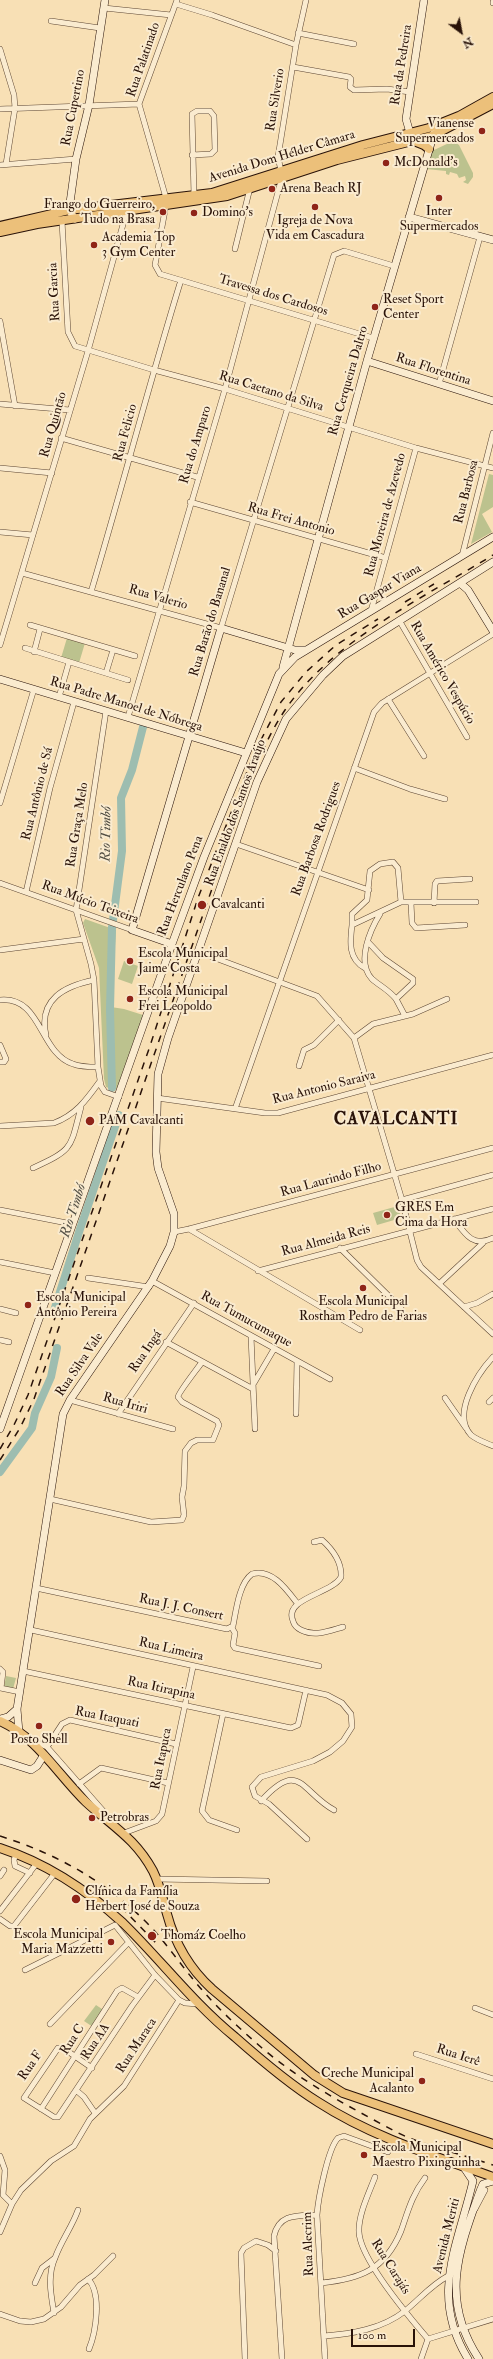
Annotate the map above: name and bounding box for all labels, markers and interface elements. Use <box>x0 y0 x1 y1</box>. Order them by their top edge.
north arrow <box>441 12 481 52</box>
street label: Rua Palatinado <box>124 21 164 99</box>
street label: Rua da Pedreira <box>388 24 416 106</box>
text: N <box>460 34 475 51</box>
street label: Rua Cupertino <box>59 68 89 148</box>
street label: Rua Silverio <box>263 68 289 132</box>
place label: Vianense Supermercados <box>395 116 474 147</box>
marker: Vianense Supermercados <box>477 126 487 136</box>
street label: Avenida Dom Hélder Câmara <box>207 127 357 187</box>
place label: McDonald's <box>394 155 458 171</box>
marker: McDonald's <box>381 158 391 168</box>
place label: Arena Beach RJ <box>280 181 362 197</box>
marker: Arena Beach RJ <box>267 184 277 194</box>
marker: Inter Supermercados <box>434 193 444 203</box>
place label: Frango do Guerreiro, Tudo na Brasa <box>44 197 155 228</box>
marker: Igreja de Nova Vida em Cascadura <box>310 202 320 212</box>
place label: Inter Supermercados <box>400 204 478 235</box>
place label: Domino's <box>202 205 253 221</box>
marker: Frango do Guerreiro, Tudo na Brasa <box>158 207 168 217</box>
marker: Domino's <box>189 208 199 218</box>
place label: Igreja de Nova Vida em Cascadura <box>266 213 364 244</box>
place label: Academia Top 3 Gym Center <box>102 230 175 261</box>
marker: Academia Top 3 Gym Center <box>89 240 99 250</box>
street label: Rua Garcia <box>46 262 64 322</box>
street label: Travessa dos Cardosos <box>216 272 330 320</box>
place label: Reset Sport Center <box>383 292 444 323</box>
marker: Reset Sport Center <box>370 302 380 312</box>
street label: Rua Cerqueira Daltro <box>326 324 372 438</box>
street label: Rua Florentina <box>393 350 473 390</box>
street label: Rua Caetano da Silva <box>217 369 325 415</box>
street label: Rua Quintão <box>37 390 71 460</box>
street label: Rua Felicio <box>111 403 141 463</box>
street label: Rua do Amparo <box>177 404 215 486</box>
street label: Rua Moreira de Azevedo <box>362 451 410 579</box>
street label: Rua Barbosa <box>452 459 482 525</box>
street label: Rua Frei Antonio <box>246 500 336 540</box>
street label: Rua Gaspar Viana <box>336 561 424 623</box>
street label: Rua Barão do Bananal <box>187 565 235 679</box>
street label: Rua Valerio <box>127 582 189 614</box>
street label: Rua Américo Vespúcio <box>406 619 478 727</box>
street label: Rua Padre Manoel de Nóbrega <box>48 674 204 736</box>
street label: Rua Enaldo dos Santos Araújo <box>202 737 270 889</box>
street label: Rua Antônio de Sá <box>19 746 57 842</box>
street label: Rua Barbosa Rodrigues <box>289 779 345 899</box>
street label: Rua Graça Melo <box>64 781 92 869</box>
water label: Rio Timbó <box>98 806 116 862</box>
street label: Rua Herculano Pena <box>155 834 207 938</box>
street label: Rua Múcio Teixeira <box>39 878 141 928</box>
place label: Cavalcanti <box>211 897 265 913</box>
marker: Cavalcanti <box>196 899 208 911</box>
place label: Escola Municipal Jaime Costa <box>138 946 228 977</box>
marker: Escola Municipal Jaime Costa <box>125 956 135 966</box>
place label: Escola Municipal Frei Leopoldo <box>138 984 228 1015</box>
marker: Escola Municipal Frei Leopoldo <box>125 994 135 1004</box>
street label: Rua Antonio Saraiva <box>271 1068 377 1108</box>
district label: CAVALCANTI <box>334 1110 458 1130</box>
place label: PAM Cavalcanti <box>99 1113 183 1129</box>
marker: PAM Cavalcanti <box>84 1115 96 1127</box>
street label: Rua Laurindo Filho <box>279 1159 383 1201</box>
water label: Rio Timbó <box>57 1182 91 1240</box>
place label: GRES Em Cima da Hora <box>395 1200 467 1231</box>
marker: GRES Em Cima da Hora <box>382 1210 392 1220</box>
street label: Rua Almeida Reis <box>280 1222 372 1260</box>
marker: Escola Municipal Rostham Pedro de Farias <box>358 1283 368 1293</box>
street label: Rua Tumucumaque <box>198 1288 294 1352</box>
place label: Escola Municipal Antônio Pereira <box>36 1290 126 1321</box>
place label: Escola Municipal Rostham Pedro de Farias <box>299 1294 427 1325</box>
marker: Escola Municipal Antônio Pereira <box>23 1300 33 1310</box>
street label: Rua Ingá <box>126 1328 166 1376</box>
street label: Rua Silva Vale <box>53 1330 107 1400</box>
street label: Rua Iriri <box>101 1390 149 1418</box>
street label: Rua J. J. Consert <box>137 1591 225 1625</box>
street label: Rua Limeira <box>137 1635 205 1665</box>
street label: Rua Itirapina <box>126 1674 196 1704</box>
street label: Rua Itaquati <box>74 1704 140 1732</box>
marker: Posto Shell <box>34 1721 44 1731</box>
street label: Rua Itapuca <box>148 1727 176 1791</box>
place label: Posto Shell <box>10 1732 68 1748</box>
place label: Petrobras <box>100 1810 149 1826</box>
marker: Petrobras <box>87 1813 97 1823</box>
place label: Clínica da Família Herbert José de Souza <box>85 1884 200 1915</box>
marker: Clínica da Família Herbert José de Souza <box>70 1893 82 1905</box>
place label: Escola Municipal Maria Mazzetti <box>13 1927 103 1958</box>
place label: Thomáz Coelho <box>161 1928 246 1944</box>
marker: Thomáz Coelho <box>146 1930 158 1942</box>
marker: Escola Municipal Maria Mazzetti <box>106 1937 116 1947</box>
street label: Rua Maraca <box>113 2016 161 2076</box>
street label: Rua AA <box>78 2021 114 2063</box>
street label: Rua C <box>57 2022 89 2058</box>
street label: Rua Ierê <box>434 2042 482 2070</box>
street label: Rua F <box>16 2048 46 2084</box>
place label: Creche Municipal Acalanto <box>321 2066 414 2097</box>
marker: Creche Municipal Acalanto <box>417 2076 427 2086</box>
place label: Escola Municipal Maestro Pixinguinha <box>372 2140 480 2171</box>
marker: Escola Municipal Maestro Pixinguinha <box>359 2150 369 2160</box>
street label: Avenida Meriti <box>430 2197 464 2275</box>
street label: Rua Alecrim <box>300 2211 318 2277</box>
street label: Rua Carajás <box>367 2237 413 2297</box>
scale bar <box>353 2321 417 2347</box>
text: 100 m <box>358 2328 386 2343</box>

